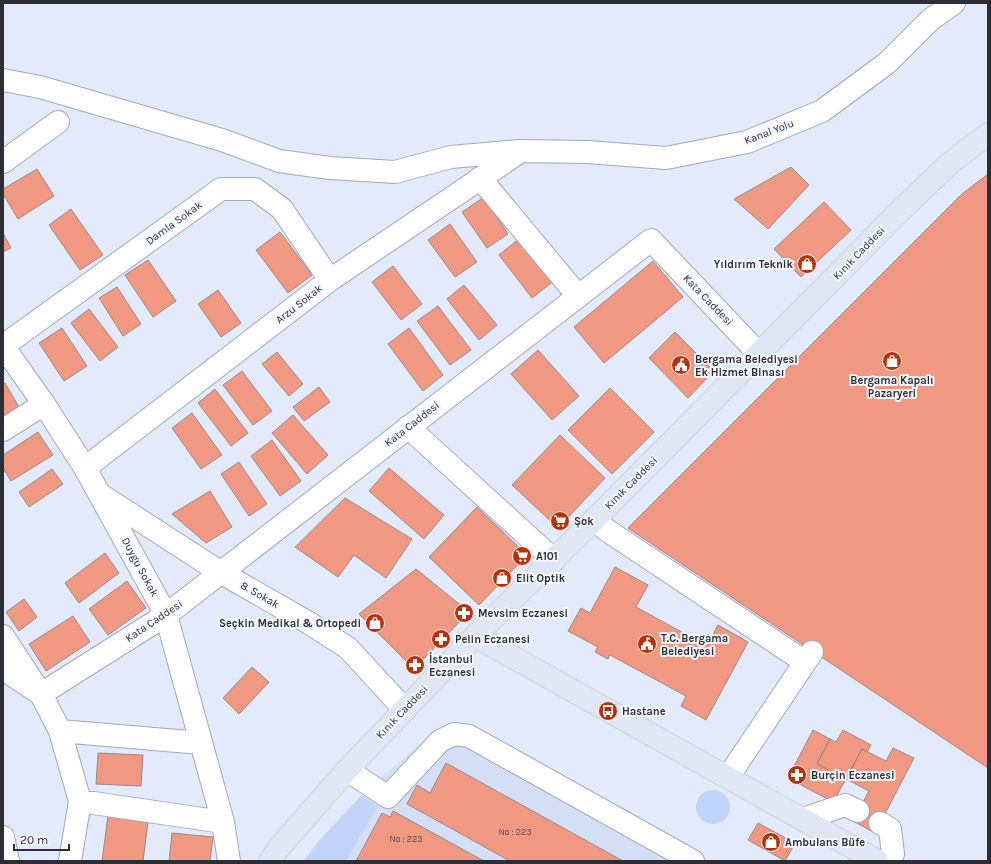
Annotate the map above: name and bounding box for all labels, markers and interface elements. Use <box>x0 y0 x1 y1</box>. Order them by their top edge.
street label: Kanal Yolu <box>742 117 796 147</box>
street label: Damla Sokak <box>143 198 205 248</box>
street label: Kınık Caddesi <box>830 224 888 282</box>
shop icon: Yıldırım Teknik <box>796 253 818 275</box>
place label: Yıldırım Teknik <box>714 258 793 271</box>
street label: Kata Caddesi <box>680 272 736 328</box>
street label: Arzu Sokak <box>273 282 325 326</box>
shop icon: Bergama Kapalı Pazaryeri <box>881 350 903 372</box>
place label: Bergama Belediyesi Ek Hizmet Binası <box>695 353 798 379</box>
public building icon: Bergama Belediyesi Ek Hizmet Binası <box>670 354 692 376</box>
place label: Bergama Kapalı Pazaryeri <box>850 374 934 400</box>
street label: Kata Caddesi <box>382 399 442 449</box>
street label: Kınık Caddesi <box>602 454 660 512</box>
supermarket icon: Şok <box>549 510 571 532</box>
place label: Şok <box>574 515 594 528</box>
street label: Duygu Sokak <box>119 535 161 599</box>
supermarket icon: A101 <box>511 545 533 567</box>
place label: A101 <box>536 550 558 563</box>
shop icon: Elit Optik <box>491 567 513 589</box>
place label: Elit Optik <box>516 572 566 585</box>
street label: 8. Sokak <box>238 579 282 611</box>
street label: Kata Caddesi <box>123 597 185 645</box>
pharmacy icon: Mevsim Eczanesi <box>453 602 475 624</box>
place label: Mevsim Eczanesi <box>478 607 568 620</box>
shop icon: Seçkin Medikal & Ortopedi <box>364 612 386 634</box>
place label: Seçkin Medikal & Ortopedi <box>219 617 361 630</box>
pharmacy icon: Pelin Eczanesi <box>430 628 452 650</box>
place label: T.C. Bergama Belediyesi <box>661 632 728 658</box>
place label: Pelin Eczanesi <box>455 633 530 646</box>
public building icon: T.C. Bergama Belediyesi <box>636 633 658 655</box>
place label: İstanbul Eczanesi <box>429 652 475 679</box>
pharmacy icon: İstanbul Eczanesi <box>404 654 426 676</box>
street label: Kınık Caddesi <box>373 683 431 741</box>
bus stop icon: Hastane <box>597 700 619 722</box>
place label: Hastane <box>622 705 666 718</box>
pharmacy icon: Burçin Eczanesi <box>786 764 808 786</box>
place label: Burçin Eczanesi <box>811 769 895 782</box>
scale bar <box>14 826 69 852</box>
house number: No : 223 <box>498 827 532 837</box>
shop icon: Ambulans Büfe <box>760 831 782 853</box>
text: 20 m <box>20 833 48 847</box>
house number: No : 223 <box>389 834 423 844</box>
place label: Ambulans Büfe <box>785 836 865 849</box>

